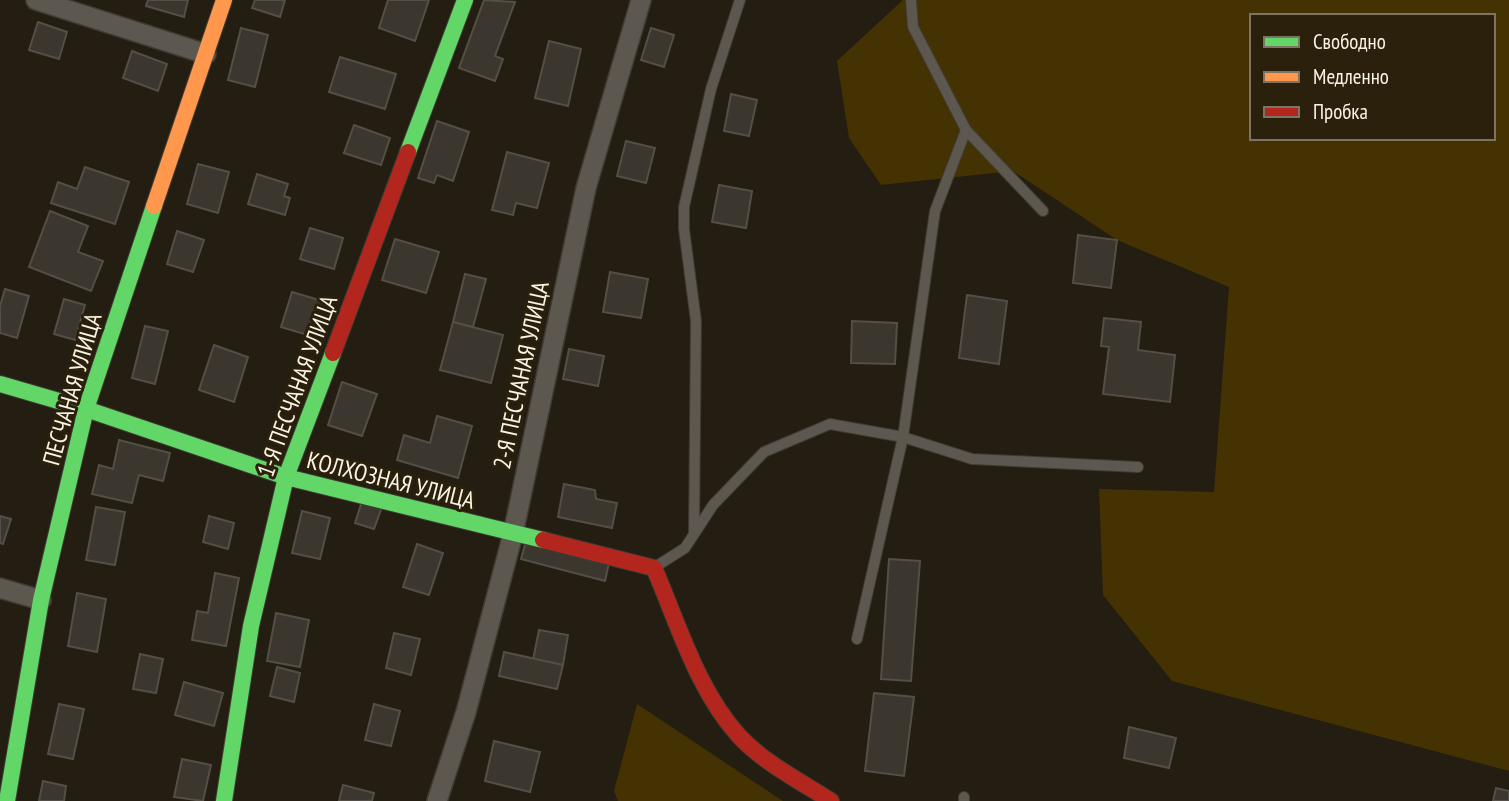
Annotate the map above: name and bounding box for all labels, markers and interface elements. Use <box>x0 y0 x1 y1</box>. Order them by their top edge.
legend <box>1250 14 1495 140</box>
text: Свободно <box>1313 28 1386 55</box>
text: Медленно <box>1313 63 1389 90</box>
text: Пробка <box>1313 98 1368 125</box>
street label: 2-Я ПЕСЧАНАЯ УЛИЦА <box>486 278 556 472</box>
street label: 1-Я ПЕСЧАНАЯ УЛИЦА <box>250 290 344 481</box>
street label: ПЕСЧАНАЯ УЛИЦА <box>35 309 109 469</box>
street label: КОЛХОЗНАЯ УЛИЦА <box>304 444 479 516</box>

